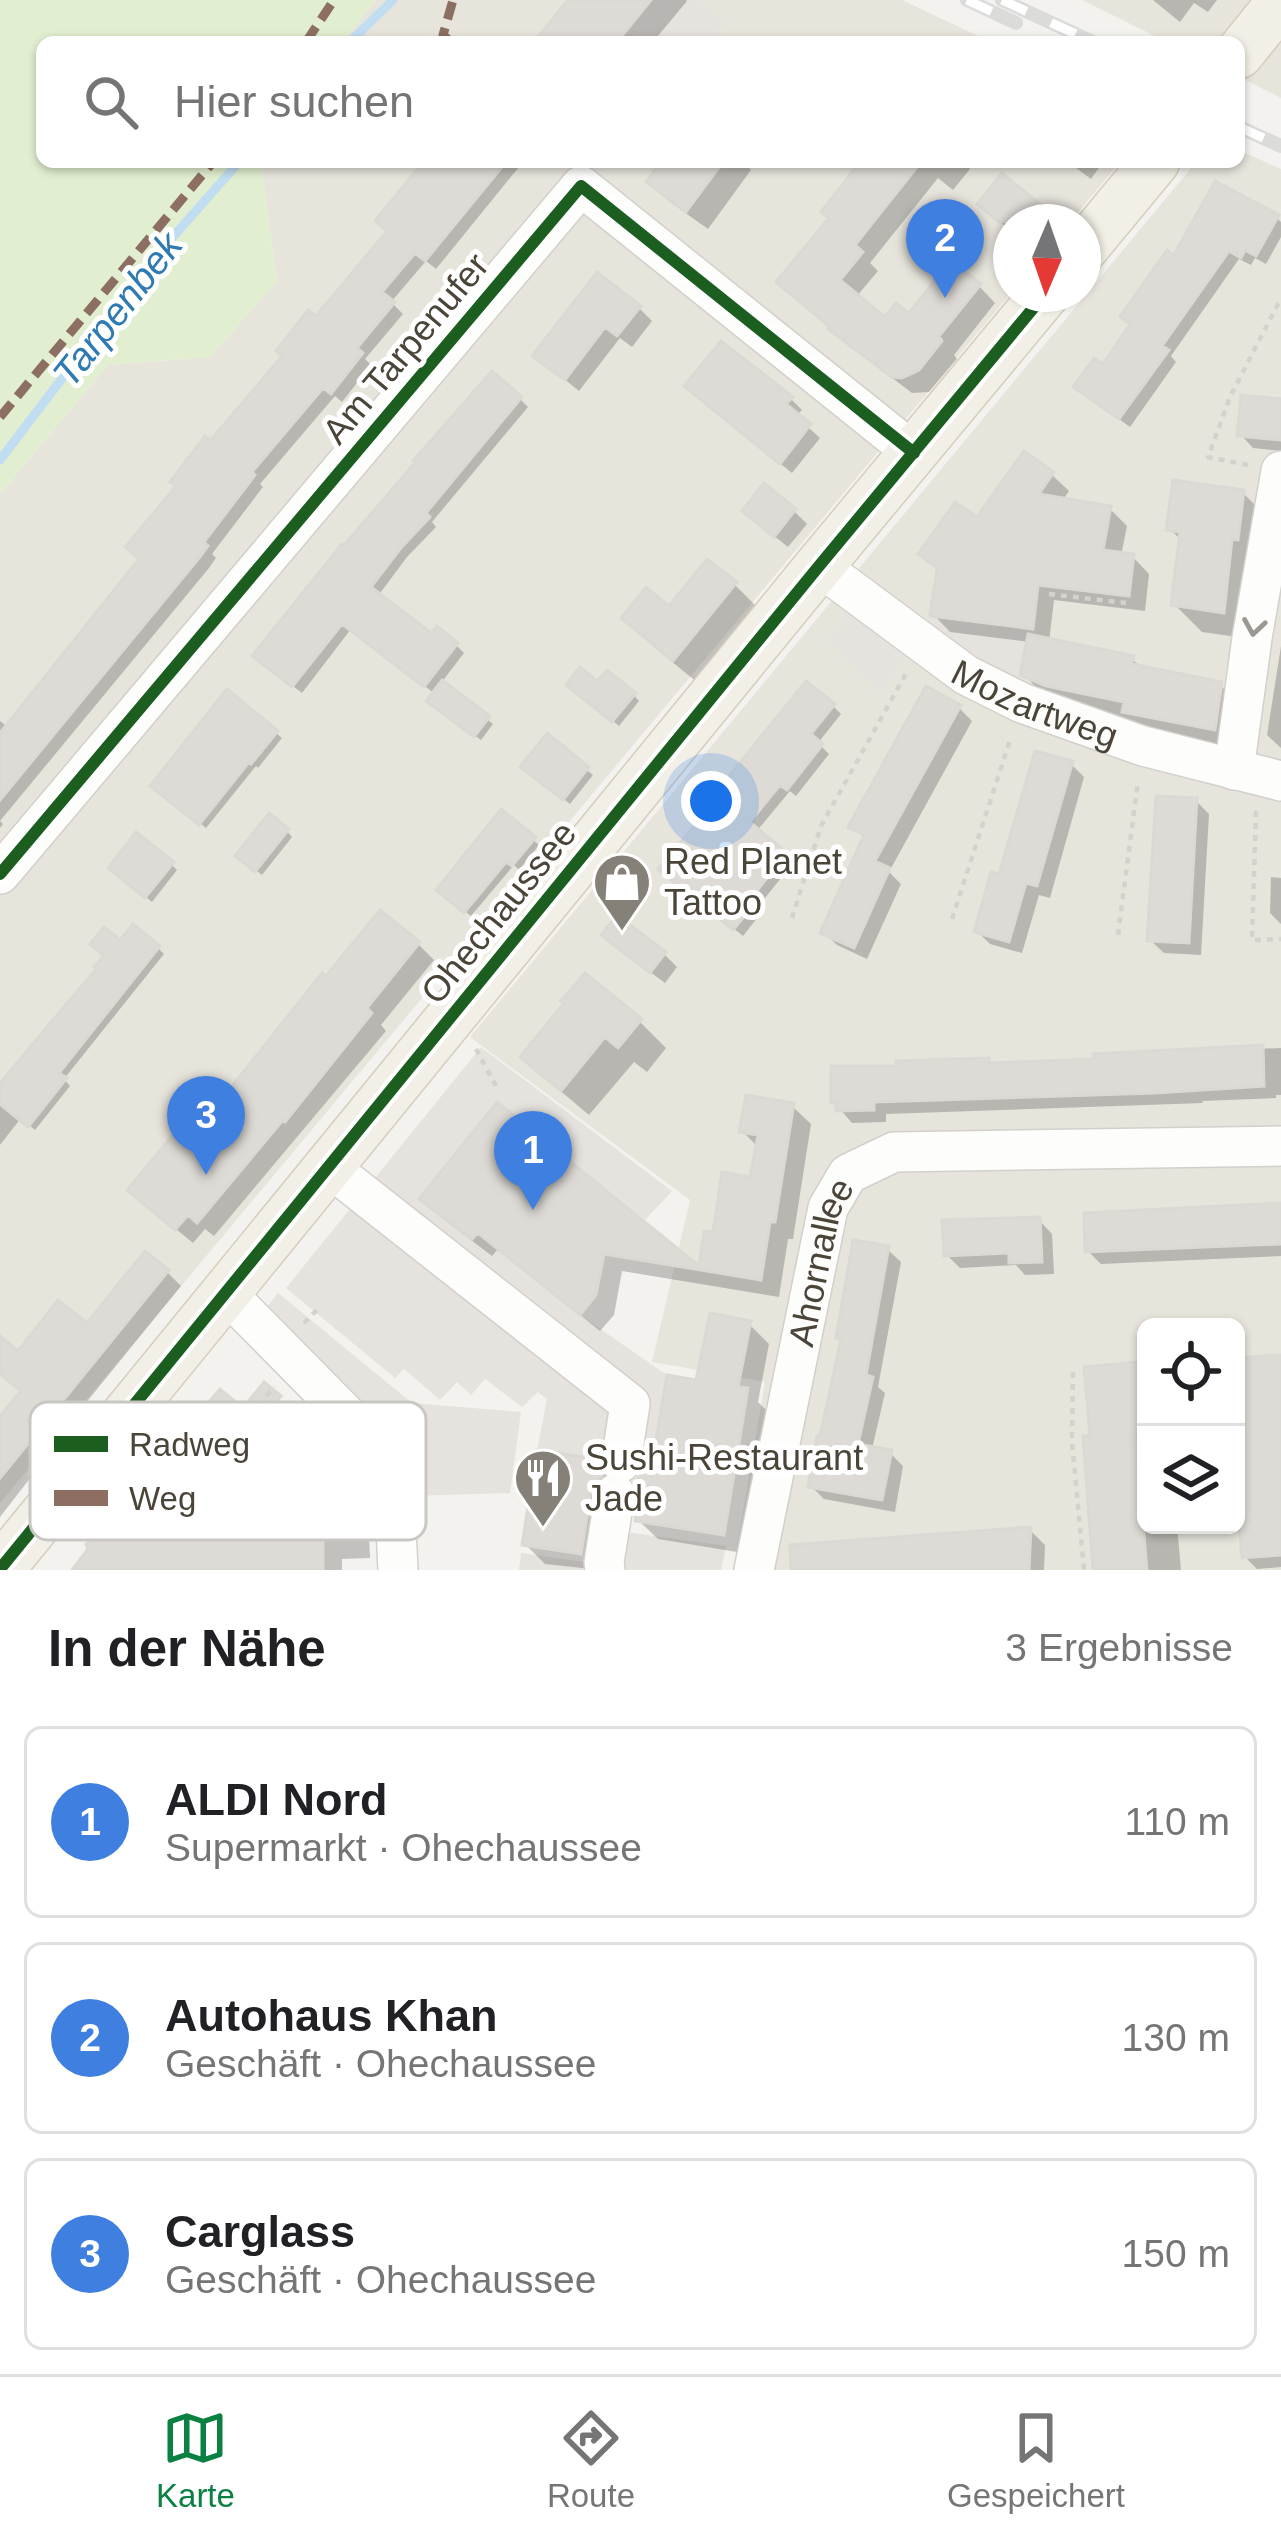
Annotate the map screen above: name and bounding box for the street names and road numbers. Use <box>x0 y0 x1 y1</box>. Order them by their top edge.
street label: Am Tarpenufer <box>314 245 497 452</box>
street label: Mozartweg <box>945 651 1123 756</box>
street label: Ohechaussee <box>413 813 584 1012</box>
street label: Ahornallee <box>780 1171 862 1350</box>

